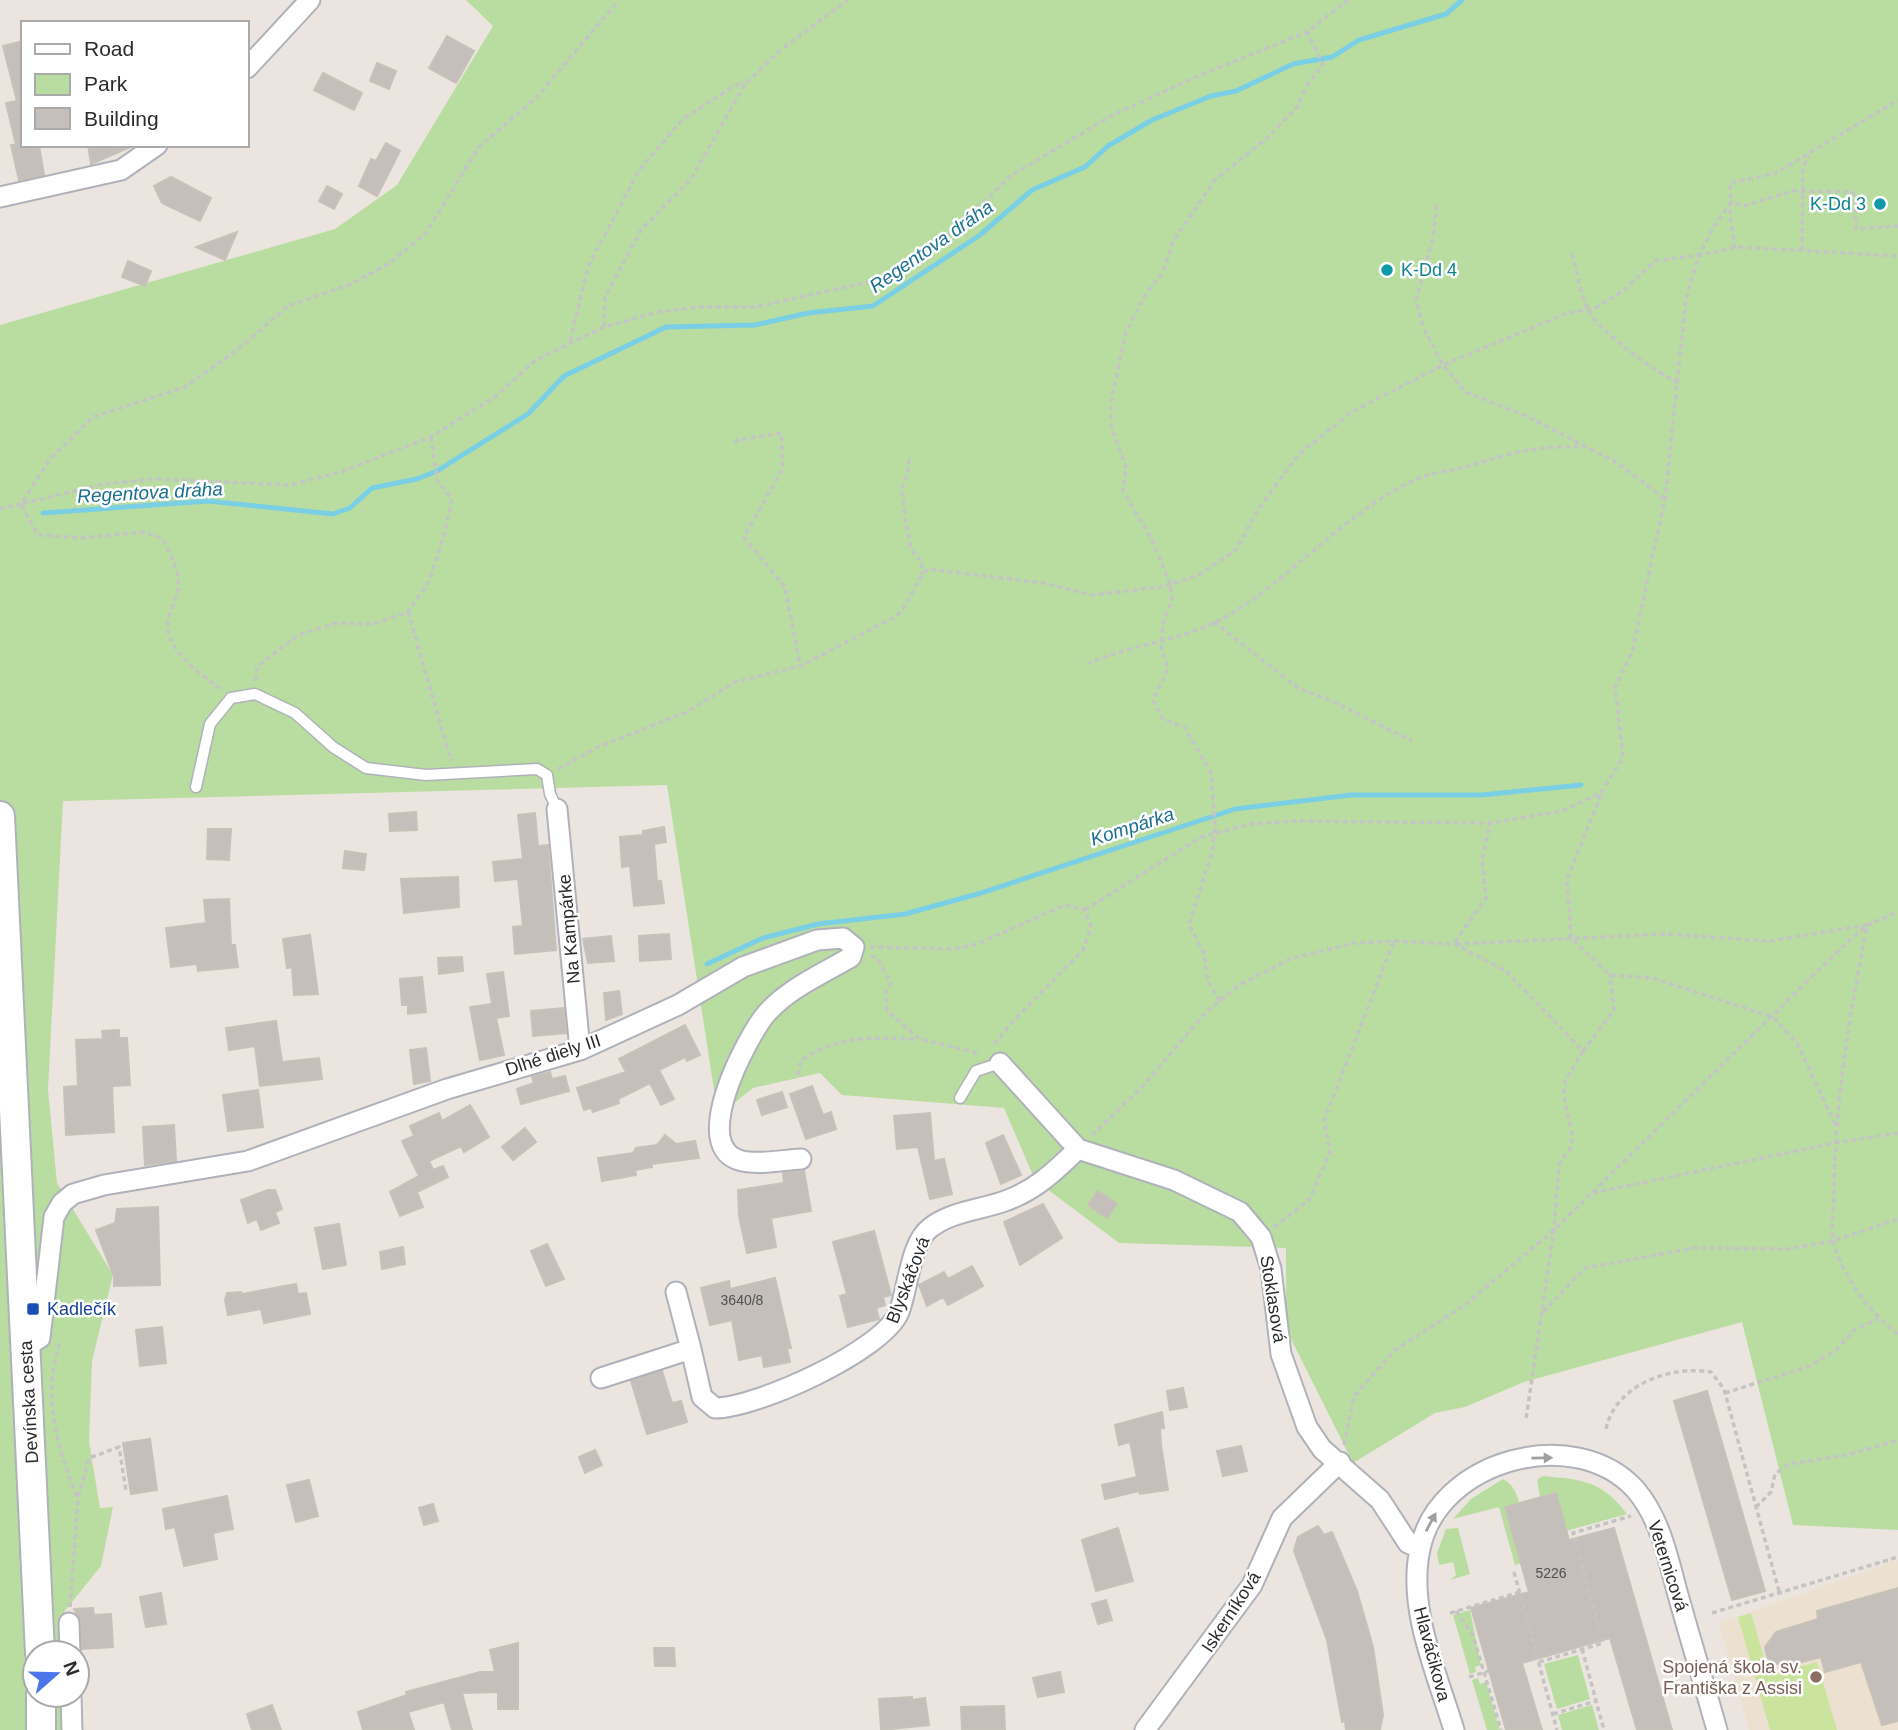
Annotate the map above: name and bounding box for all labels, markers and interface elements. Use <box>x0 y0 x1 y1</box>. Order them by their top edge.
legend <box>21 21 248 147</box>
text: Road <box>84 37 134 60</box>
text: Park <box>84 72 128 95</box>
text: Building <box>84 107 159 130</box>
place label: K-Dd 3 <box>1810 194 1866 214</box>
water label: Regentova dráha <box>866 196 997 297</box>
marker: K-Dd 3 <box>1872 196 1888 212</box>
place label: K-Dd 4 <box>1401 260 1457 280</box>
marker: K-Dd 4 <box>1379 262 1395 278</box>
water label: Regentova dráha <box>77 478 223 507</box>
water label: Kompárka <box>1088 803 1177 850</box>
street label: Na Kampárke <box>554 873 584 985</box>
street label: Dlhé diely III <box>503 1030 603 1080</box>
street label: Blyskáčová <box>882 1233 934 1326</box>
street label: Stoklasová <box>1256 1254 1290 1345</box>
house number: 3640/8 <box>721 1292 764 1308</box>
place label: Kadlečík <box>47 1299 117 1319</box>
marker: Kadlečík <box>25 1301 41 1317</box>
street label: Devínska cesta <box>16 1339 42 1464</box>
one-way arrow <box>1531 1452 1553 1464</box>
one-way arrow <box>1424 1512 1436 1532</box>
street label: Veternicová <box>1644 1518 1692 1615</box>
house number: 5226 <box>1535 1565 1567 1581</box>
street label: Iskerníková <box>1198 1567 1265 1656</box>
street label: Hlaváčikova <box>1410 1605 1454 1704</box>
north arrow <box>21 1639 91 1709</box>
place label: Spojená škola sv. Františka z Assisi <box>1662 1657 1802 1698</box>
text: N <box>59 1658 84 1678</box>
marker: Spojená škola sv. Františka z Assisi <box>1808 1669 1824 1685</box>

